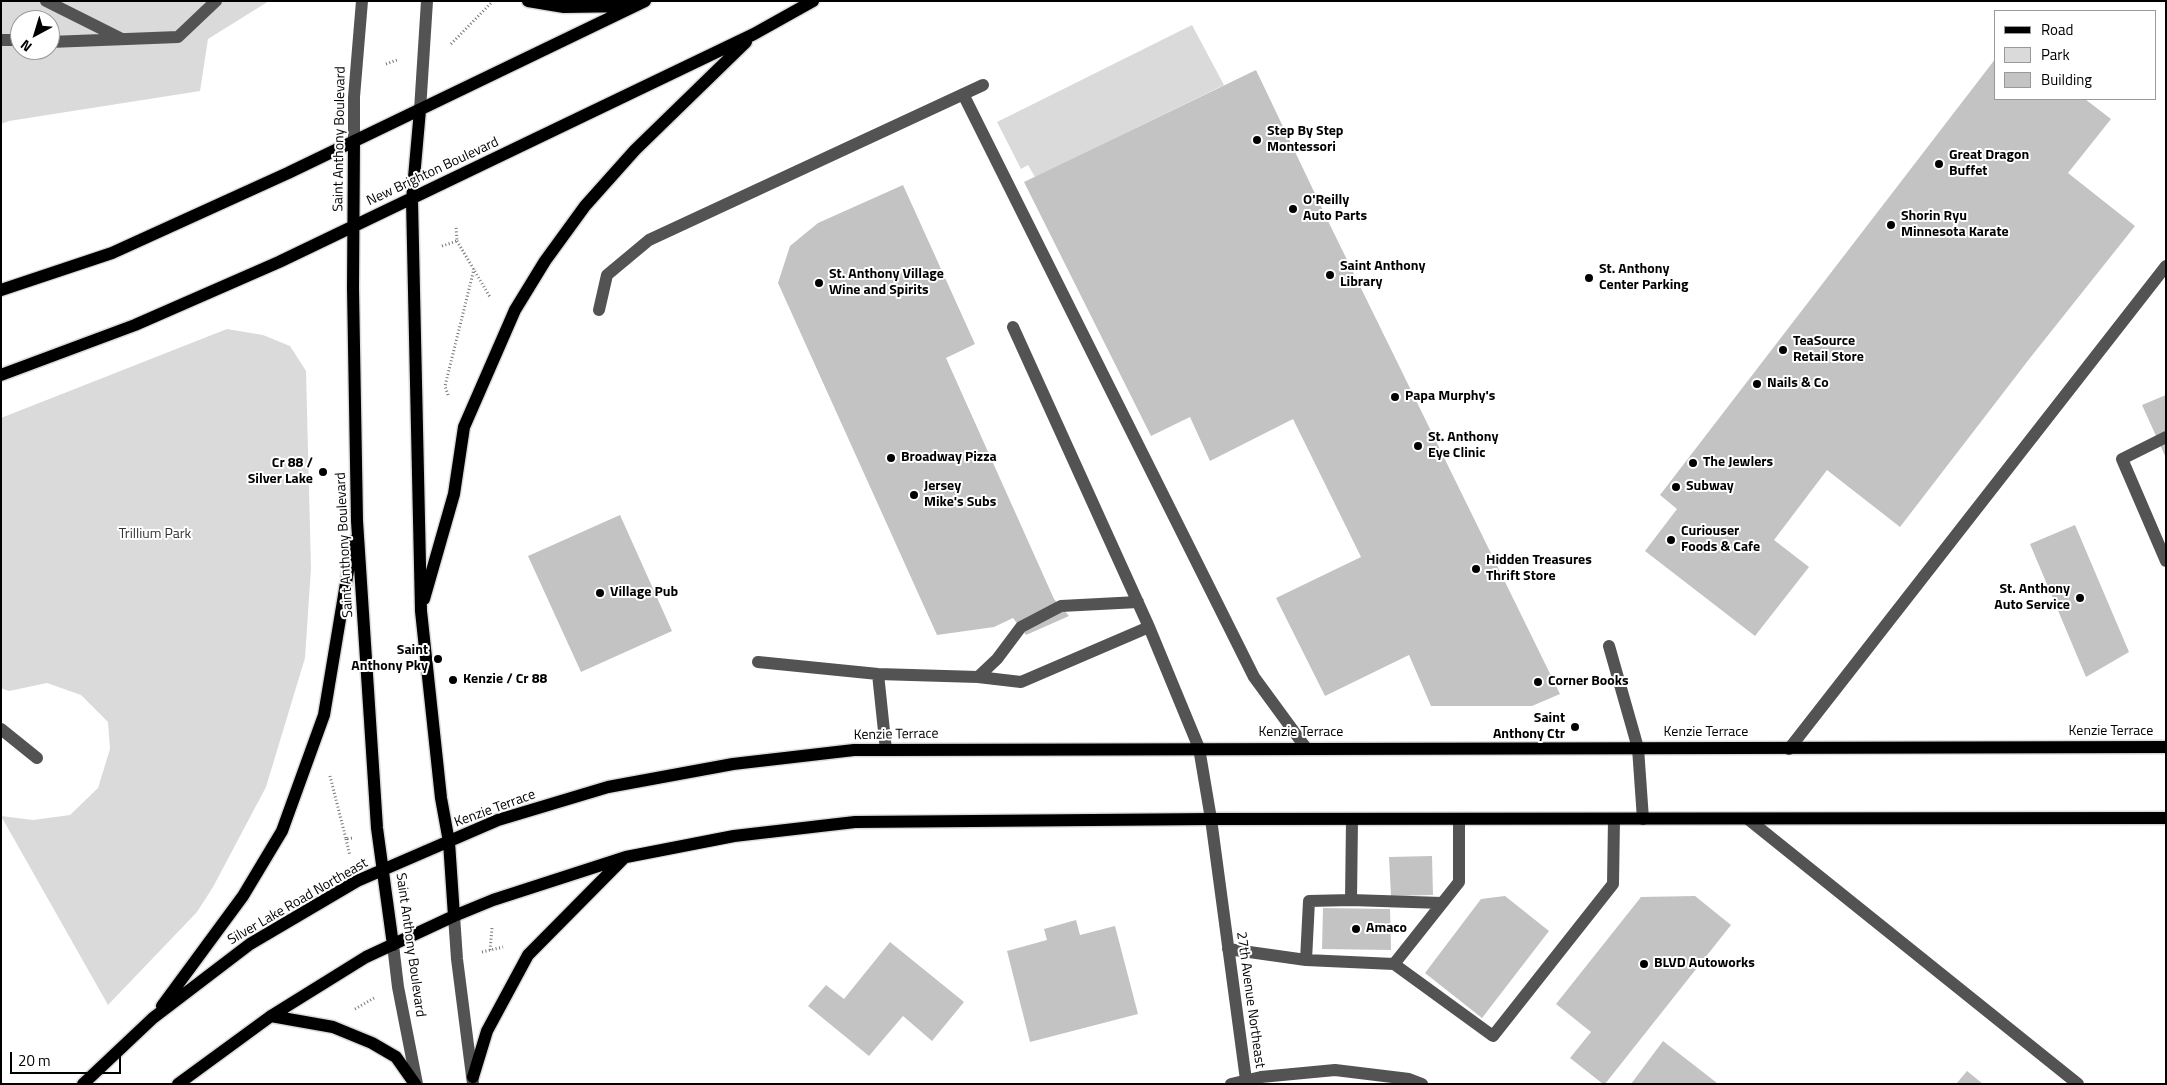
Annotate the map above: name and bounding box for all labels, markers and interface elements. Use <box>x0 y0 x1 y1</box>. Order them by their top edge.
north arrow <box>10 10 60 60</box>
legend <box>1994 10 2157 100</box>
text: Road <box>2041 18 2073 41</box>
text: N <box>16 35 36 57</box>
text: Park <box>2041 43 2070 66</box>
street label: Saint Anthony Boulevard <box>330 66 350 212</box>
text: Building <box>2041 68 2092 91</box>
place label: Step By Step Montessori <box>1267 124 1343 156</box>
street label: New Brighton Boulevard <box>364 134 502 210</box>
marker: Step By Step Montessori <box>1251 134 1263 146</box>
place label: Great Dragon Buffet <box>1949 148 2029 180</box>
marker: Great Dragon Buffet <box>1933 158 1945 170</box>
place label: O'Reilly Auto Parts <box>1303 193 1367 226</box>
marker: O'Reilly Auto Parts <box>1287 203 1299 215</box>
place label: Shorin Ryu Minnesota Karate <box>1901 209 2009 242</box>
marker: Shorin Ryu Minnesota Karate <box>1885 219 1897 231</box>
place label: Saint Anthony Library <box>1340 259 1425 292</box>
place label: St. Anthony Center Parking <box>1599 262 1688 294</box>
place label: St. Anthony Village Wine and Spirits <box>829 267 944 300</box>
marker: Saint Anthony Library <box>1324 269 1336 281</box>
marker: St. Anthony Center Parking <box>1583 272 1595 284</box>
marker: St. Anthony Village Wine and Spirits <box>813 277 825 289</box>
place label: TeaSource Retail Store <box>1793 334 1864 367</box>
marker: TeaSource Retail Store <box>1777 344 1789 356</box>
place label: Nails & Co <box>1767 376 1829 392</box>
marker: Nails & Co <box>1751 378 1763 390</box>
place label: Papa Murphy's <box>1405 389 1495 405</box>
marker: Papa Murphy's <box>1389 391 1401 403</box>
place label: St. Anthony Eye Clinic <box>1428 430 1498 462</box>
marker: St. Anthony Eye Clinic <box>1412 440 1424 452</box>
place label: Broadway Pizza <box>901 450 997 466</box>
marker: Broadway Pizza <box>885 452 897 464</box>
place label: The Jewlers <box>1703 455 1773 471</box>
place label: Cr 88 / Silver Lake <box>248 456 313 488</box>
marker: The Jewlers <box>1687 457 1699 469</box>
marker: Cr 88 / Silver Lake <box>317 466 329 478</box>
street label: Saint Anthony Boulevard <box>333 472 357 618</box>
place label: Jersey Mike's Subs <box>924 479 996 512</box>
place label: Subway <box>1686 479 1734 495</box>
marker: Subway <box>1670 481 1682 493</box>
marker: Jersey Mike's Subs <box>908 489 920 501</box>
place label: Curiouser Foods & Cafe <box>1681 524 1760 556</box>
park label: Trillium Park <box>119 527 191 543</box>
marker: Curiouser Foods & Cafe <box>1665 534 1677 546</box>
place label: Hidden Treasures Thrift Store <box>1486 553 1592 586</box>
marker: Hidden Treasures Thrift Store <box>1470 563 1482 575</box>
place label: St. Anthony Auto Service <box>1994 582 2070 614</box>
place label: Village Pub <box>610 585 678 601</box>
marker: Village Pub <box>594 587 606 599</box>
marker: St. Anthony Auto Service <box>2074 592 2086 604</box>
place label: Saint Anthony Pky <box>351 643 428 676</box>
marker: Saint Anthony Pky <box>432 653 444 665</box>
place label: Kenzie / Cr 88 <box>463 672 547 688</box>
marker: Kenzie / Cr 88 <box>447 674 459 686</box>
place label: Corner Books <box>1548 674 1629 690</box>
marker: Corner Books <box>1532 676 1544 688</box>
place label: Saint Anthony Ctr <box>1493 711 1565 744</box>
marker: Saint Anthony Ctr <box>1569 721 1581 733</box>
street label: Kenzie Terrace <box>2069 724 2153 740</box>
street label: Kenzie Terrace <box>1259 725 1343 741</box>
street label: Kenzie Terrace <box>1664 725 1748 741</box>
street label: Kenzie Terrace <box>853 726 939 744</box>
street label: Kenzie Terrace <box>452 787 538 831</box>
street label: Silver Lake Road Northeast <box>225 855 371 949</box>
street label: Saint Anthony Boulevard <box>392 872 428 1018</box>
place label: Amaco <box>1366 921 1407 937</box>
marker: Amaco <box>1350 923 1362 935</box>
street label: 27th Avenue Northeast <box>1232 931 1268 1069</box>
place label: BLVD Autoworks <box>1654 956 1755 972</box>
marker: BLVD Autoworks <box>1638 958 1650 970</box>
scale bar <box>12 1042 124 1074</box>
text: 20 m <box>18 1049 51 1072</box>

